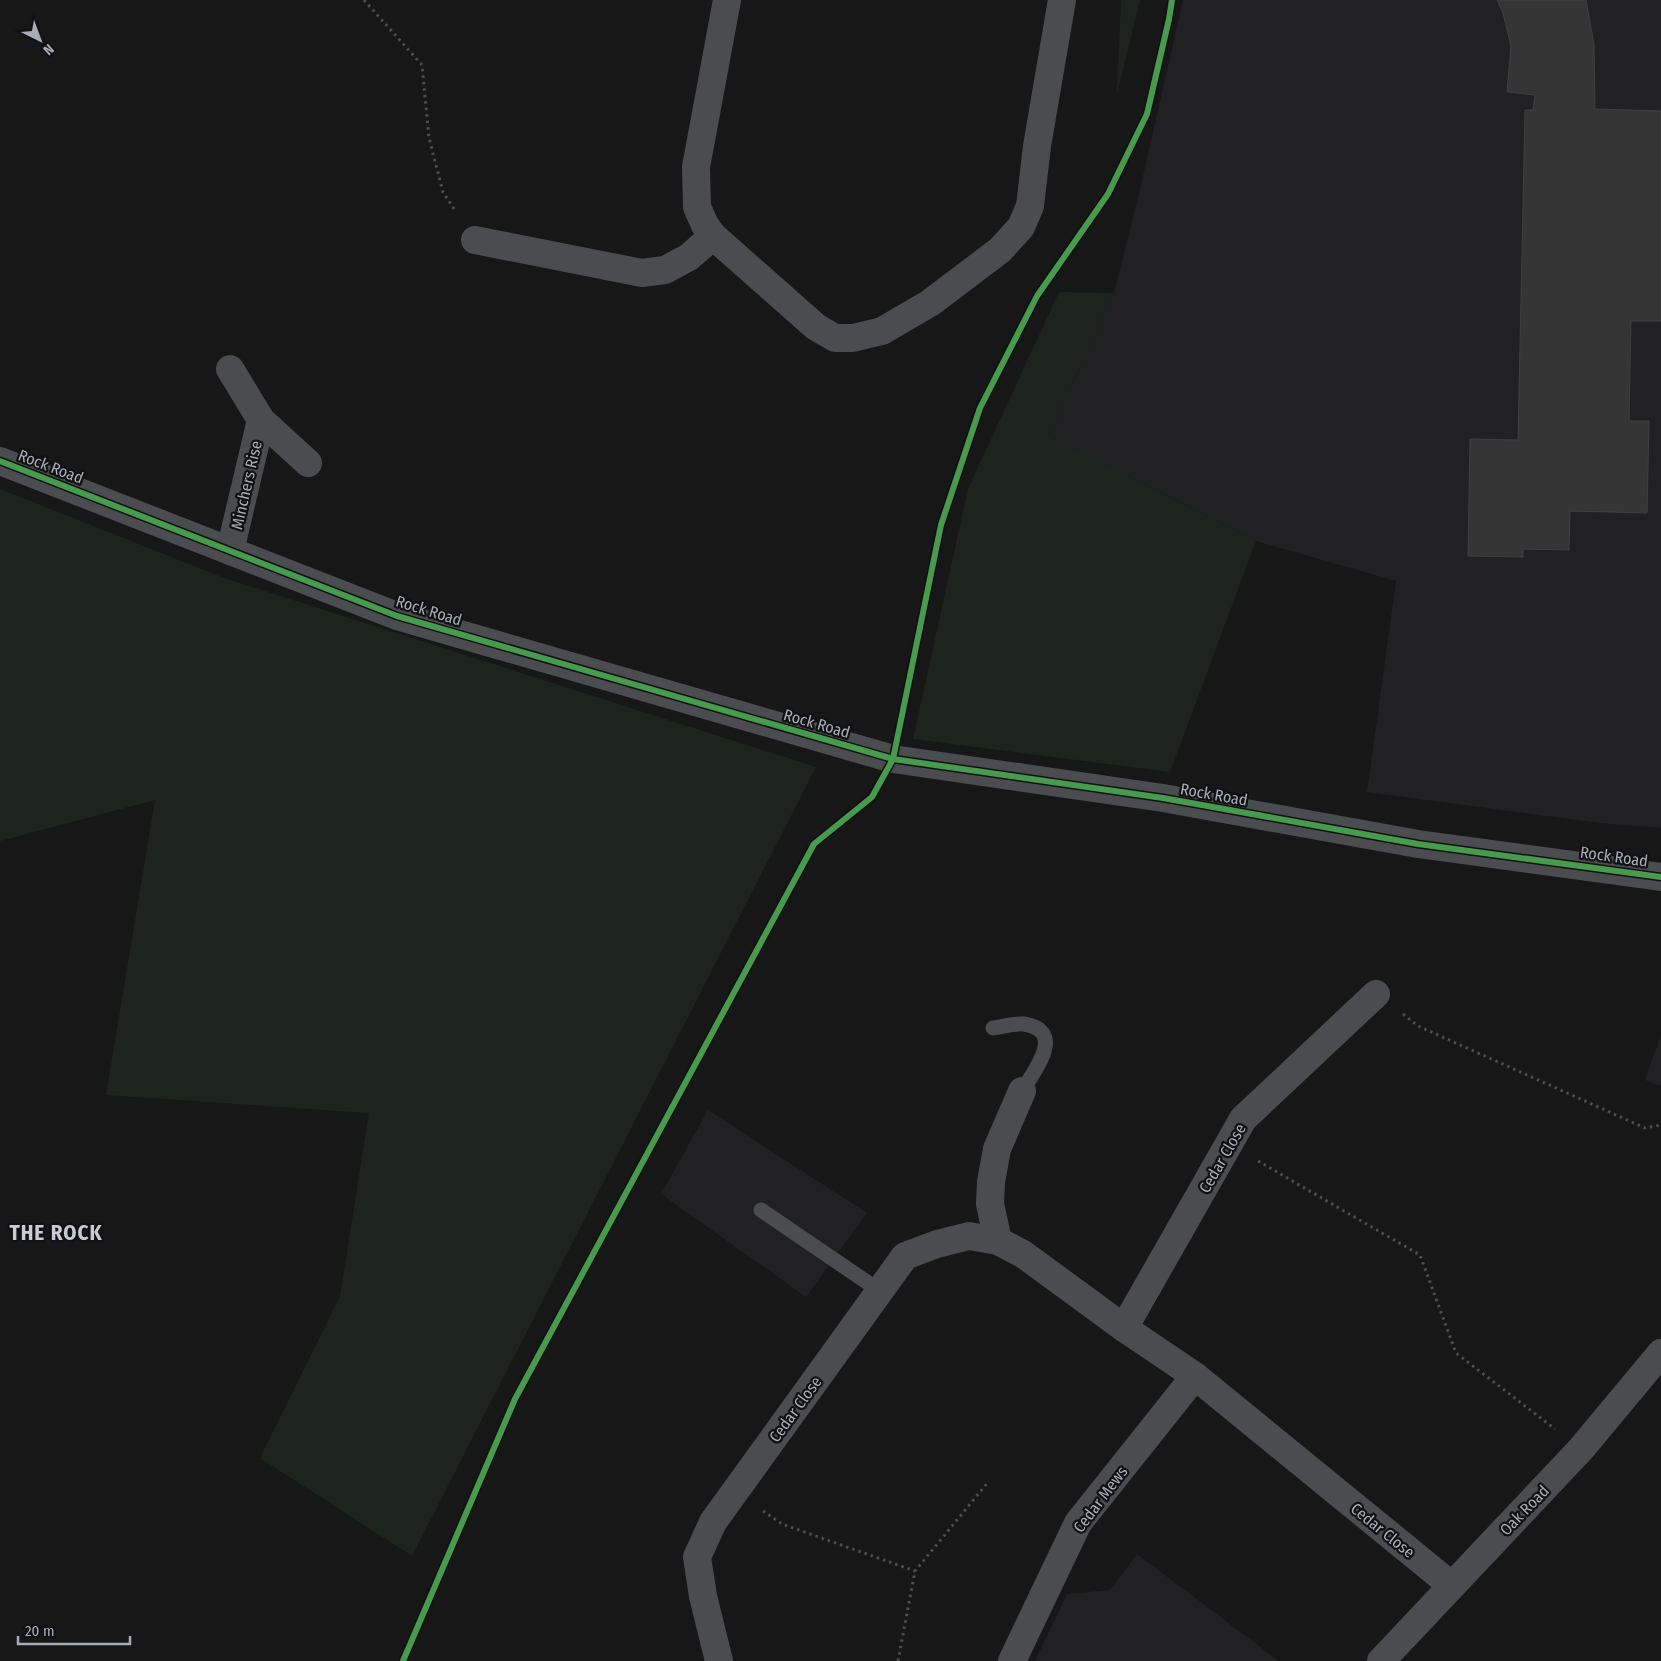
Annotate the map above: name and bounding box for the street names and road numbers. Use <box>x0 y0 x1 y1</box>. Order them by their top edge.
street label: Minchers Rise <box>227 439 266 531</box>
street label: Rock Road <box>16 445 86 488</box>
street label: Rock Road <box>393 591 464 630</box>
street label: Rock Road <box>781 705 852 742</box>
street label: Rock Road <box>1179 779 1249 810</box>
street label: Rock Road <box>1579 842 1649 871</box>
street label: Cedar Close <box>1195 1120 1250 1196</box>
street label: Cedar Close <box>765 1373 826 1446</box>
street label: Cedar Mews <box>1069 1462 1132 1536</box>
street label: Oak Road <box>1496 1481 1553 1539</box>
street label: Cedar Close <box>1347 1499 1419 1562</box>

